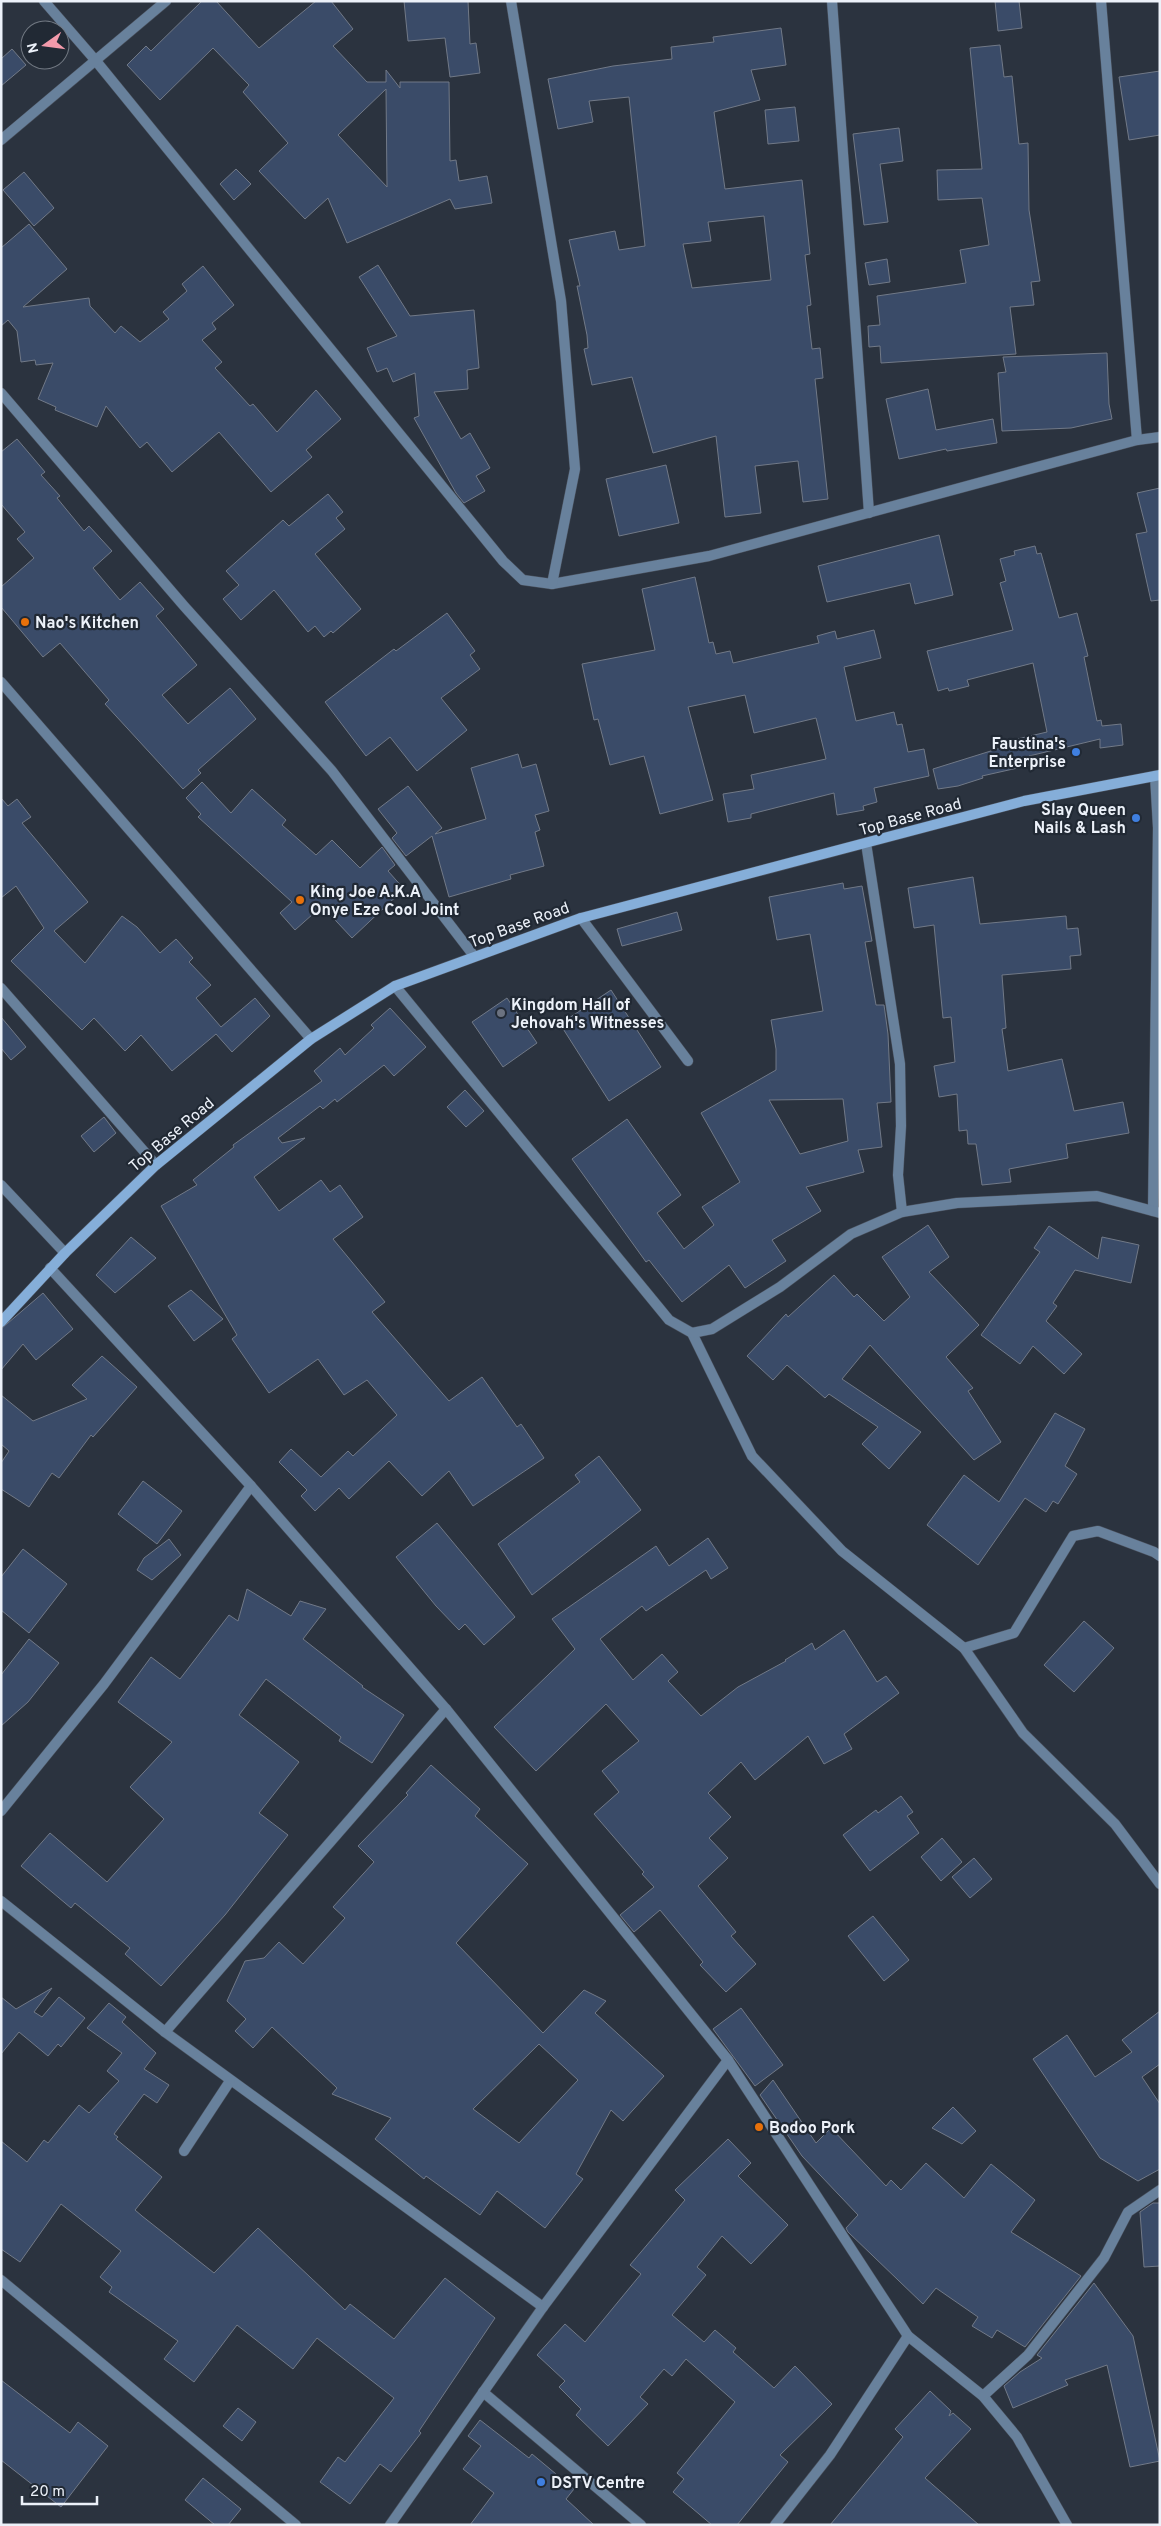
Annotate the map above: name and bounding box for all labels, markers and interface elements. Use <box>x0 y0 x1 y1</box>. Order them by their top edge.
north arrow <box>20 20 70 70</box>
text: N <box>24 41 43 55</box>
place label: Nao's Kitchen <box>35 614 139 634</box>
marker: Nao's Kitchen <box>19 616 31 628</box>
place label: Faustina's Enterprise <box>988 735 1066 773</box>
marker: Faustina's Enterprise <box>1070 746 1082 758</box>
street label: Top Base Road <box>857 795 964 841</box>
place label: Slay Queen Nails & Lash <box>1034 801 1126 839</box>
marker: Slay Queen Nails & Lash <box>1130 812 1142 824</box>
place label: King Joe A.K.A Onye Eze Cool Joint <box>310 883 459 921</box>
marker: King Joe A.K.A Onye Eze Cool Joint <box>294 894 306 906</box>
street label: Top Base Road <box>467 898 573 953</box>
place label: Kingdom Hall of Jehovah's Witnesses <box>511 996 664 1034</box>
marker: Kingdom Hall of Jehovah's Witnesses <box>495 1007 507 1019</box>
street label: Top Base Road <box>126 1094 219 1177</box>
place label: Bodoo Pork <box>769 2119 855 2139</box>
marker: Bodoo Pork <box>753 2121 765 2133</box>
scale bar <box>22 2474 98 2506</box>
place label: DSTV Centre <box>551 2474 645 2494</box>
marker: DSTV Centre <box>535 2476 547 2488</box>
text: 20 m <box>30 2483 65 2502</box>

